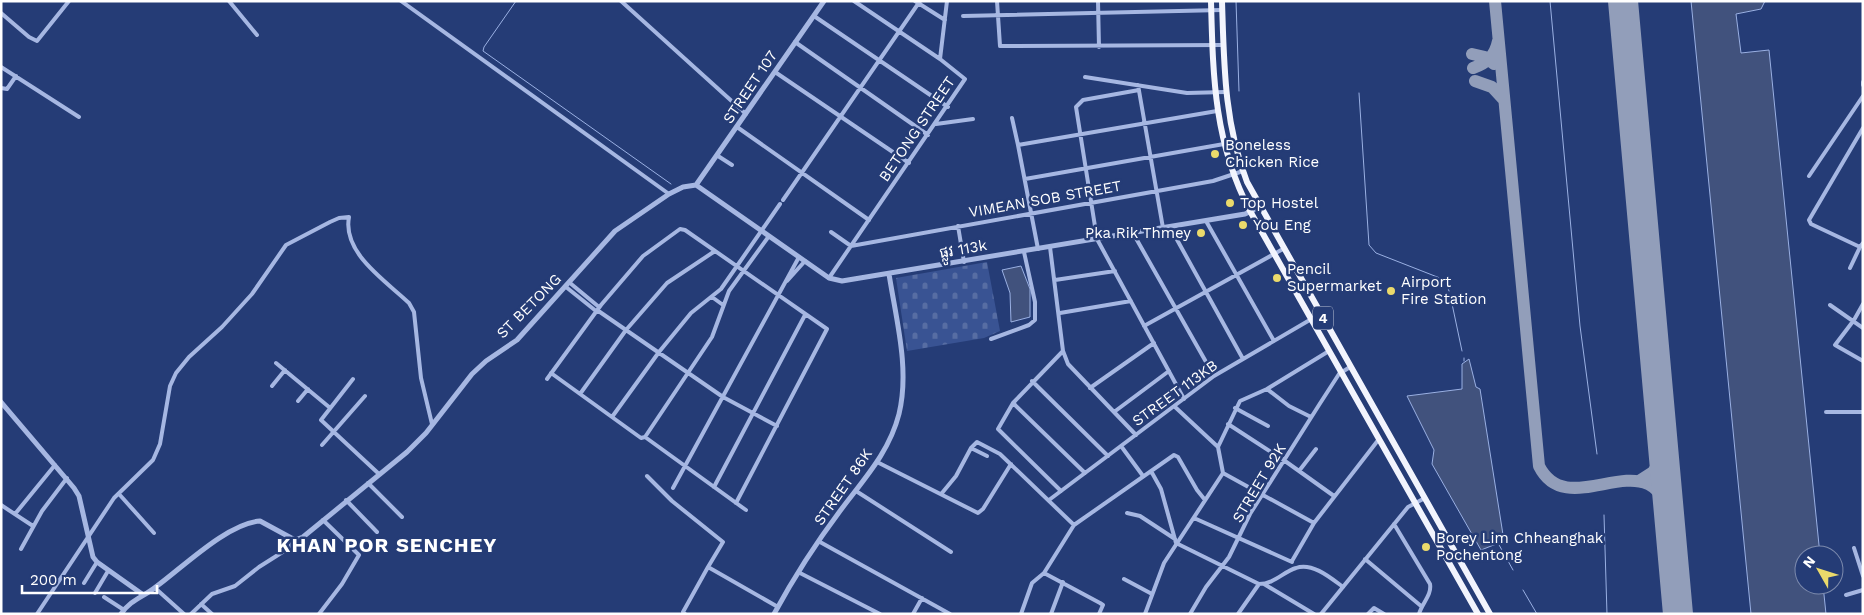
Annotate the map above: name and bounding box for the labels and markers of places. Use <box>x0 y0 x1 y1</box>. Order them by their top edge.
place label: Boneless Chicken Rice <box>1225 136 1319 171</box>
marker: Boneless Chicken Rice <box>1209 148 1221 160</box>
place label: Top Hostel <box>1240 194 1319 212</box>
marker: Top Hostel <box>1224 197 1236 209</box>
place label: You Eng <box>1253 216 1311 234</box>
marker: You Eng <box>1237 219 1249 231</box>
place label: Pka Rik Thmey <box>1085 224 1191 242</box>
marker: Pka Rik Thmey <box>1195 227 1207 239</box>
place label: Pencil Supermarket <box>1287 260 1383 295</box>
marker: Pencil Supermarket <box>1271 272 1283 284</box>
place label: Airport Fire Station <box>1401 273 1486 308</box>
marker: Airport Fire Station <box>1385 285 1397 297</box>
place label: Borey Lim Chheanghak Pochentong <box>1436 529 1604 564</box>
marker: Borey Lim Chheanghak Pochentong <box>1420 541 1432 553</box>

